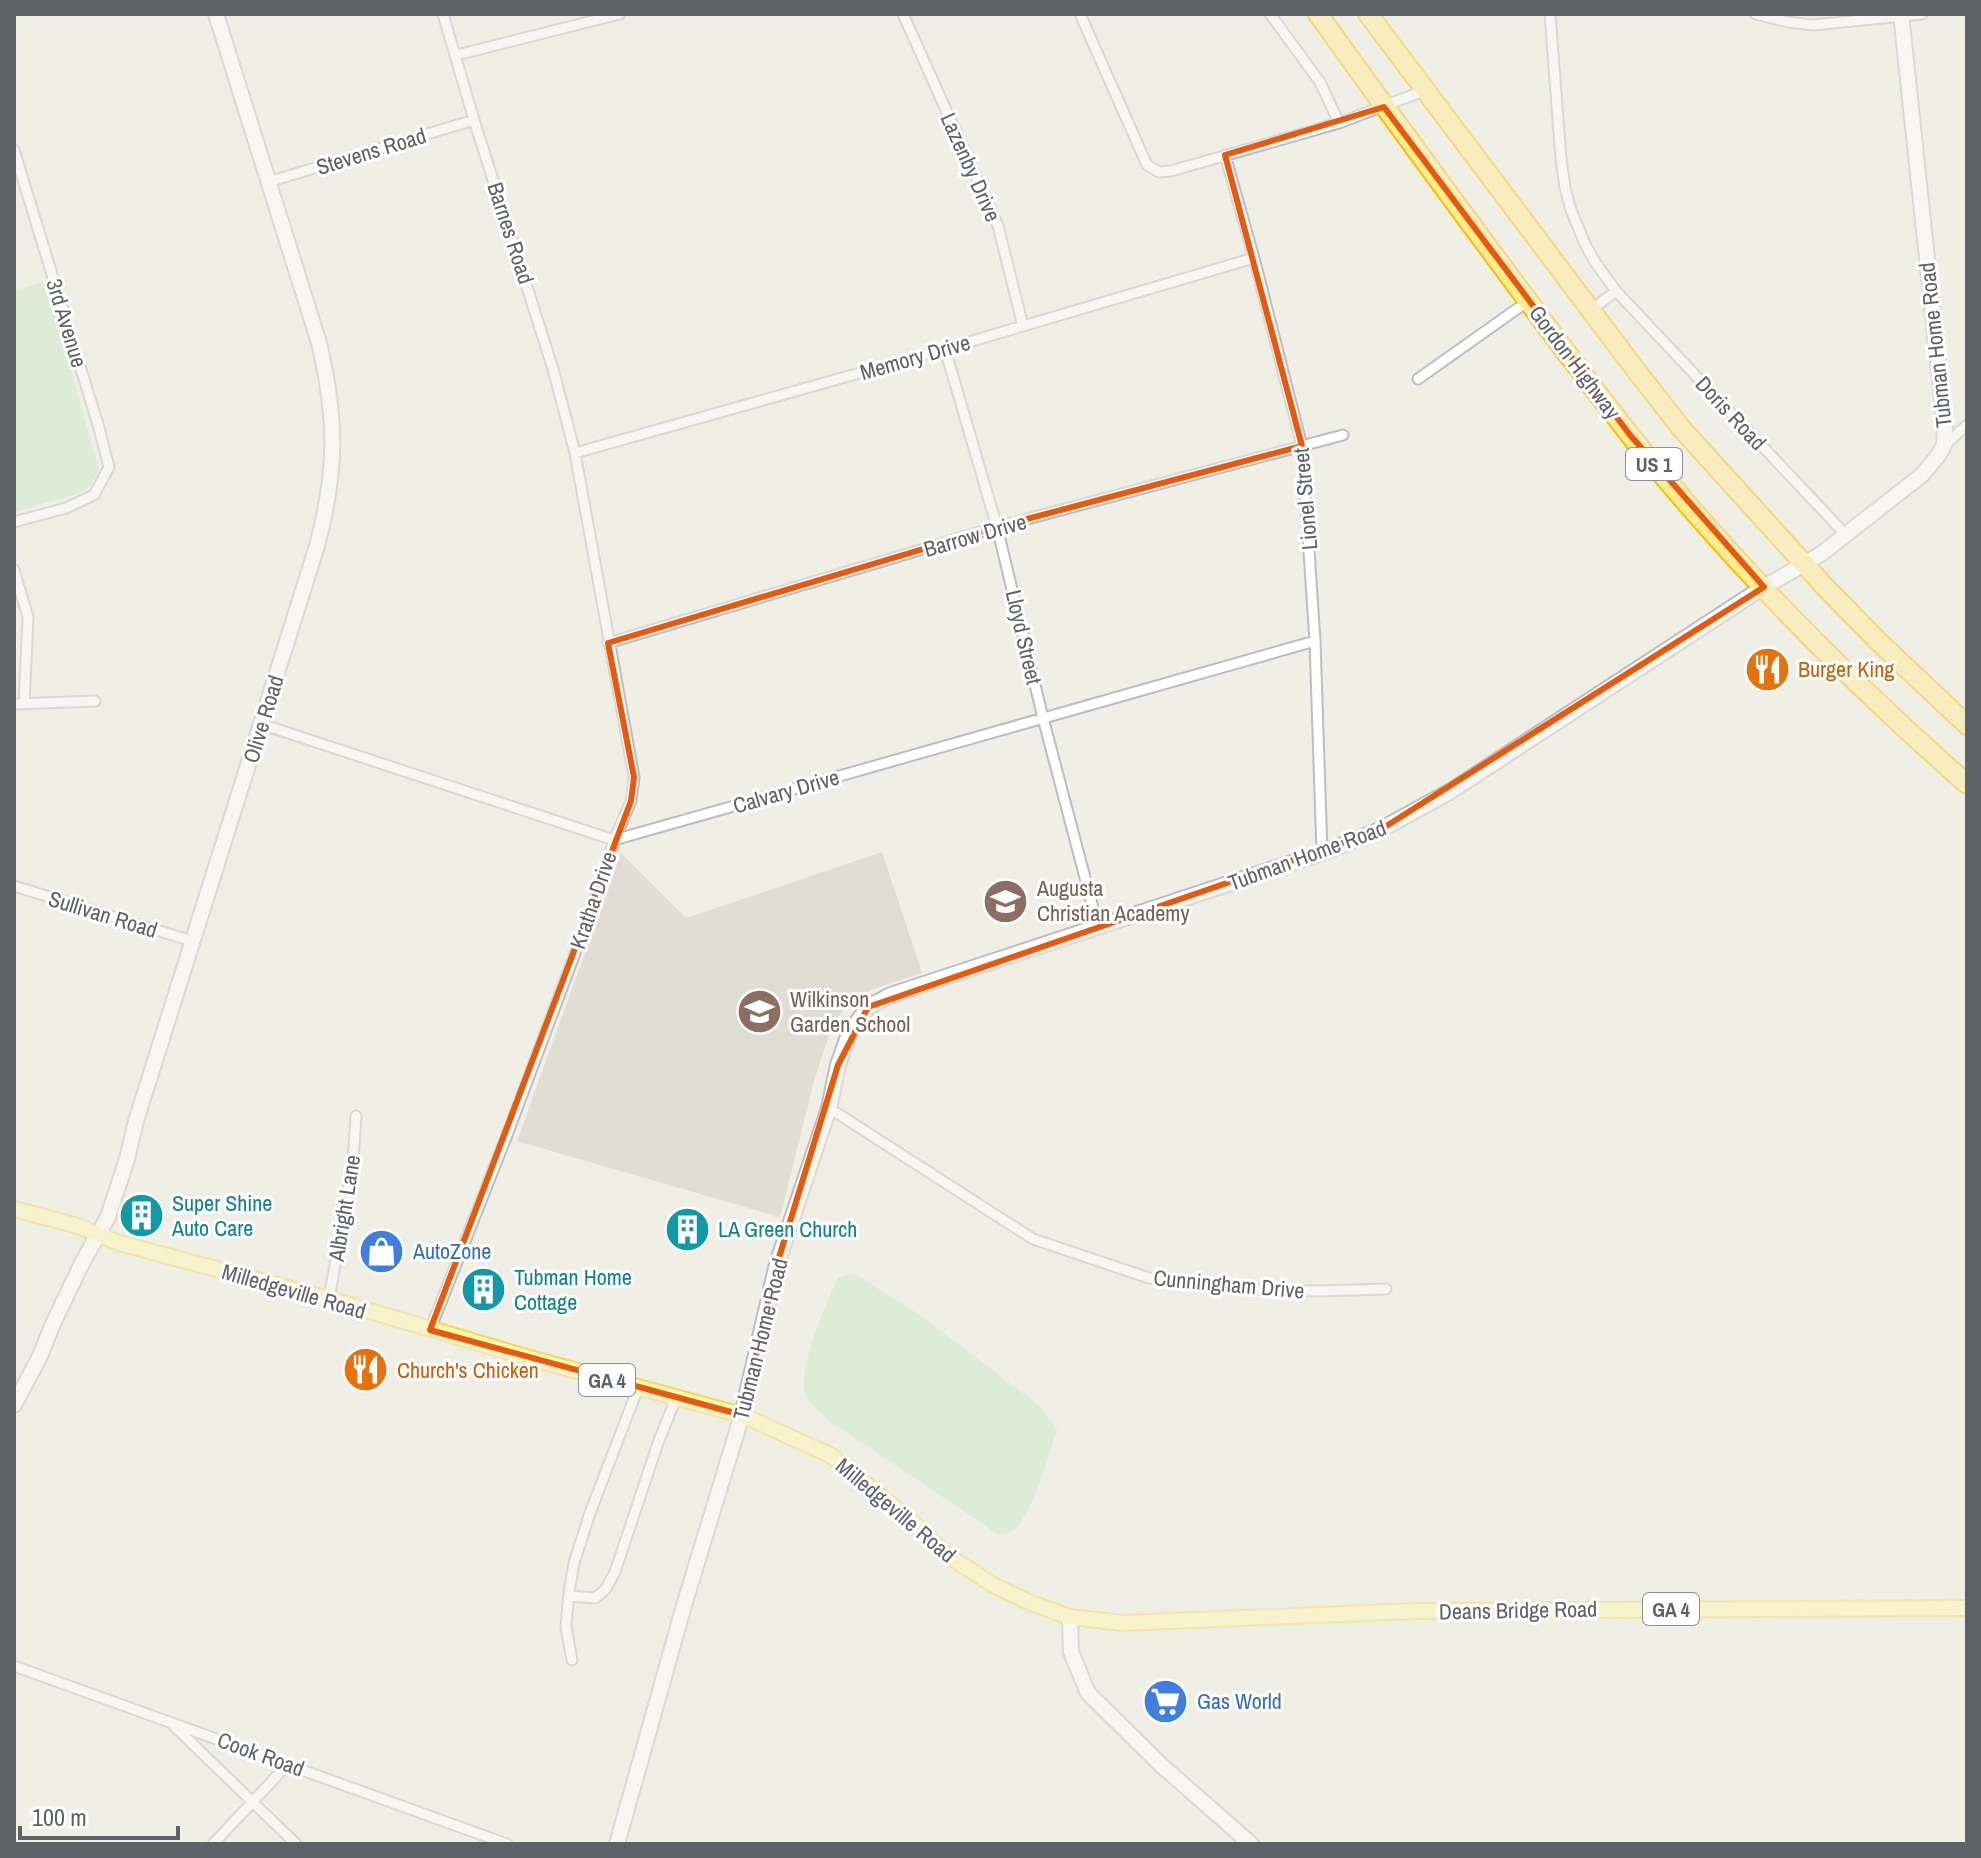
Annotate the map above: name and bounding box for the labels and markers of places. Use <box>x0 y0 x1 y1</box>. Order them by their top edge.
restaurant icon: Burger King <box>1743 645 1791 693</box>
place label: Burger King <box>1798 654 1894 684</box>
place label: Augusta Christian Academy <box>1036 873 1189 928</box>
school or university icon: Augusta Christian Academy <box>982 877 1030 925</box>
place label: Wilkinson Garden School <box>790 984 910 1039</box>
school or university icon: Wilkinson Garden School <box>735 988 783 1036</box>
place label: Super Shine Auto Care <box>171 1188 272 1243</box>
building icon: Super Shine Auto Care <box>117 1192 165 1240</box>
building icon: LA Green Church <box>663 1205 711 1253</box>
place label: LA Green Church <box>718 1214 857 1244</box>
shop icon: AutoZone <box>358 1227 406 1275</box>
place label: AutoZone <box>412 1236 491 1266</box>
place label: Tubman Home Cottage <box>514 1262 632 1317</box>
building icon: Tubman Home Cottage <box>459 1266 507 1314</box>
restaurant icon: Church's Chicken <box>342 1346 390 1394</box>
place label: Church's Chicken <box>397 1355 539 1385</box>
supermarket icon: Gas World <box>1142 1677 1190 1725</box>
place label: Gas World <box>1197 1686 1282 1716</box>

